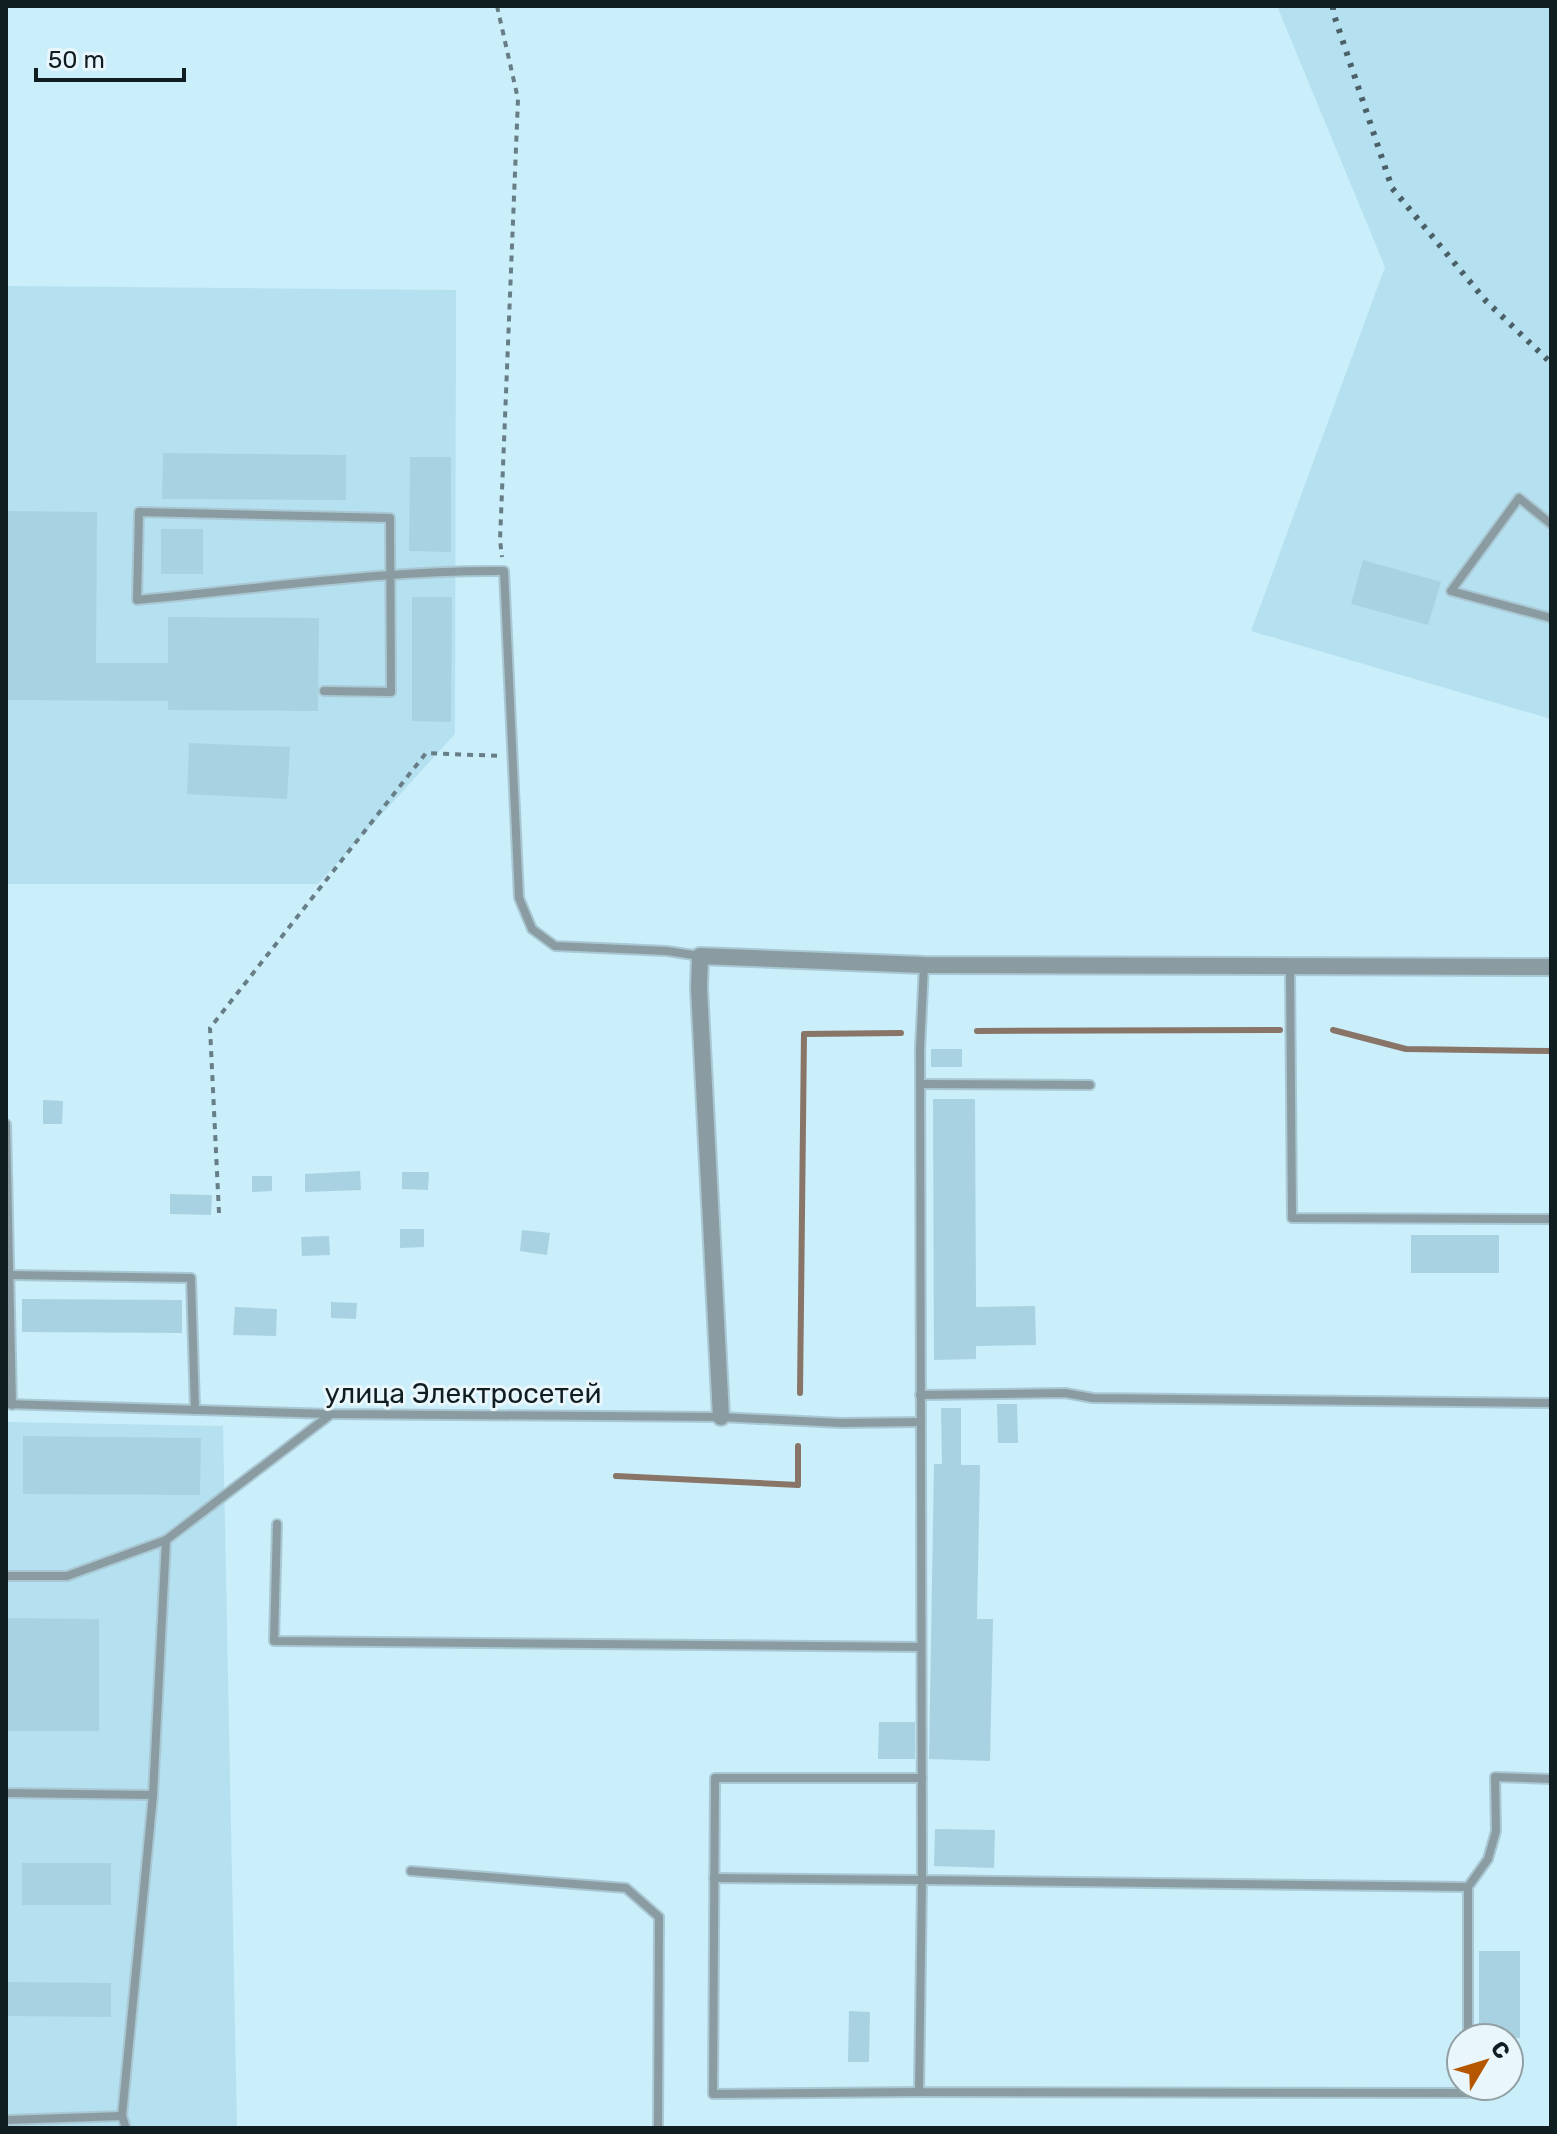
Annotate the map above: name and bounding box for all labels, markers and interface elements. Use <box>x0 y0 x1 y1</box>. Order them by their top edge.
scale bar <box>36 32 184 82</box>
text: 50 m <box>48 46 105 74</box>
street label: улица Электросетей <box>324 1377 602 1410</box>
north arrow <box>1445 2022 1525 2102</box>
text: С <box>1485 2036 1516 2064</box>

